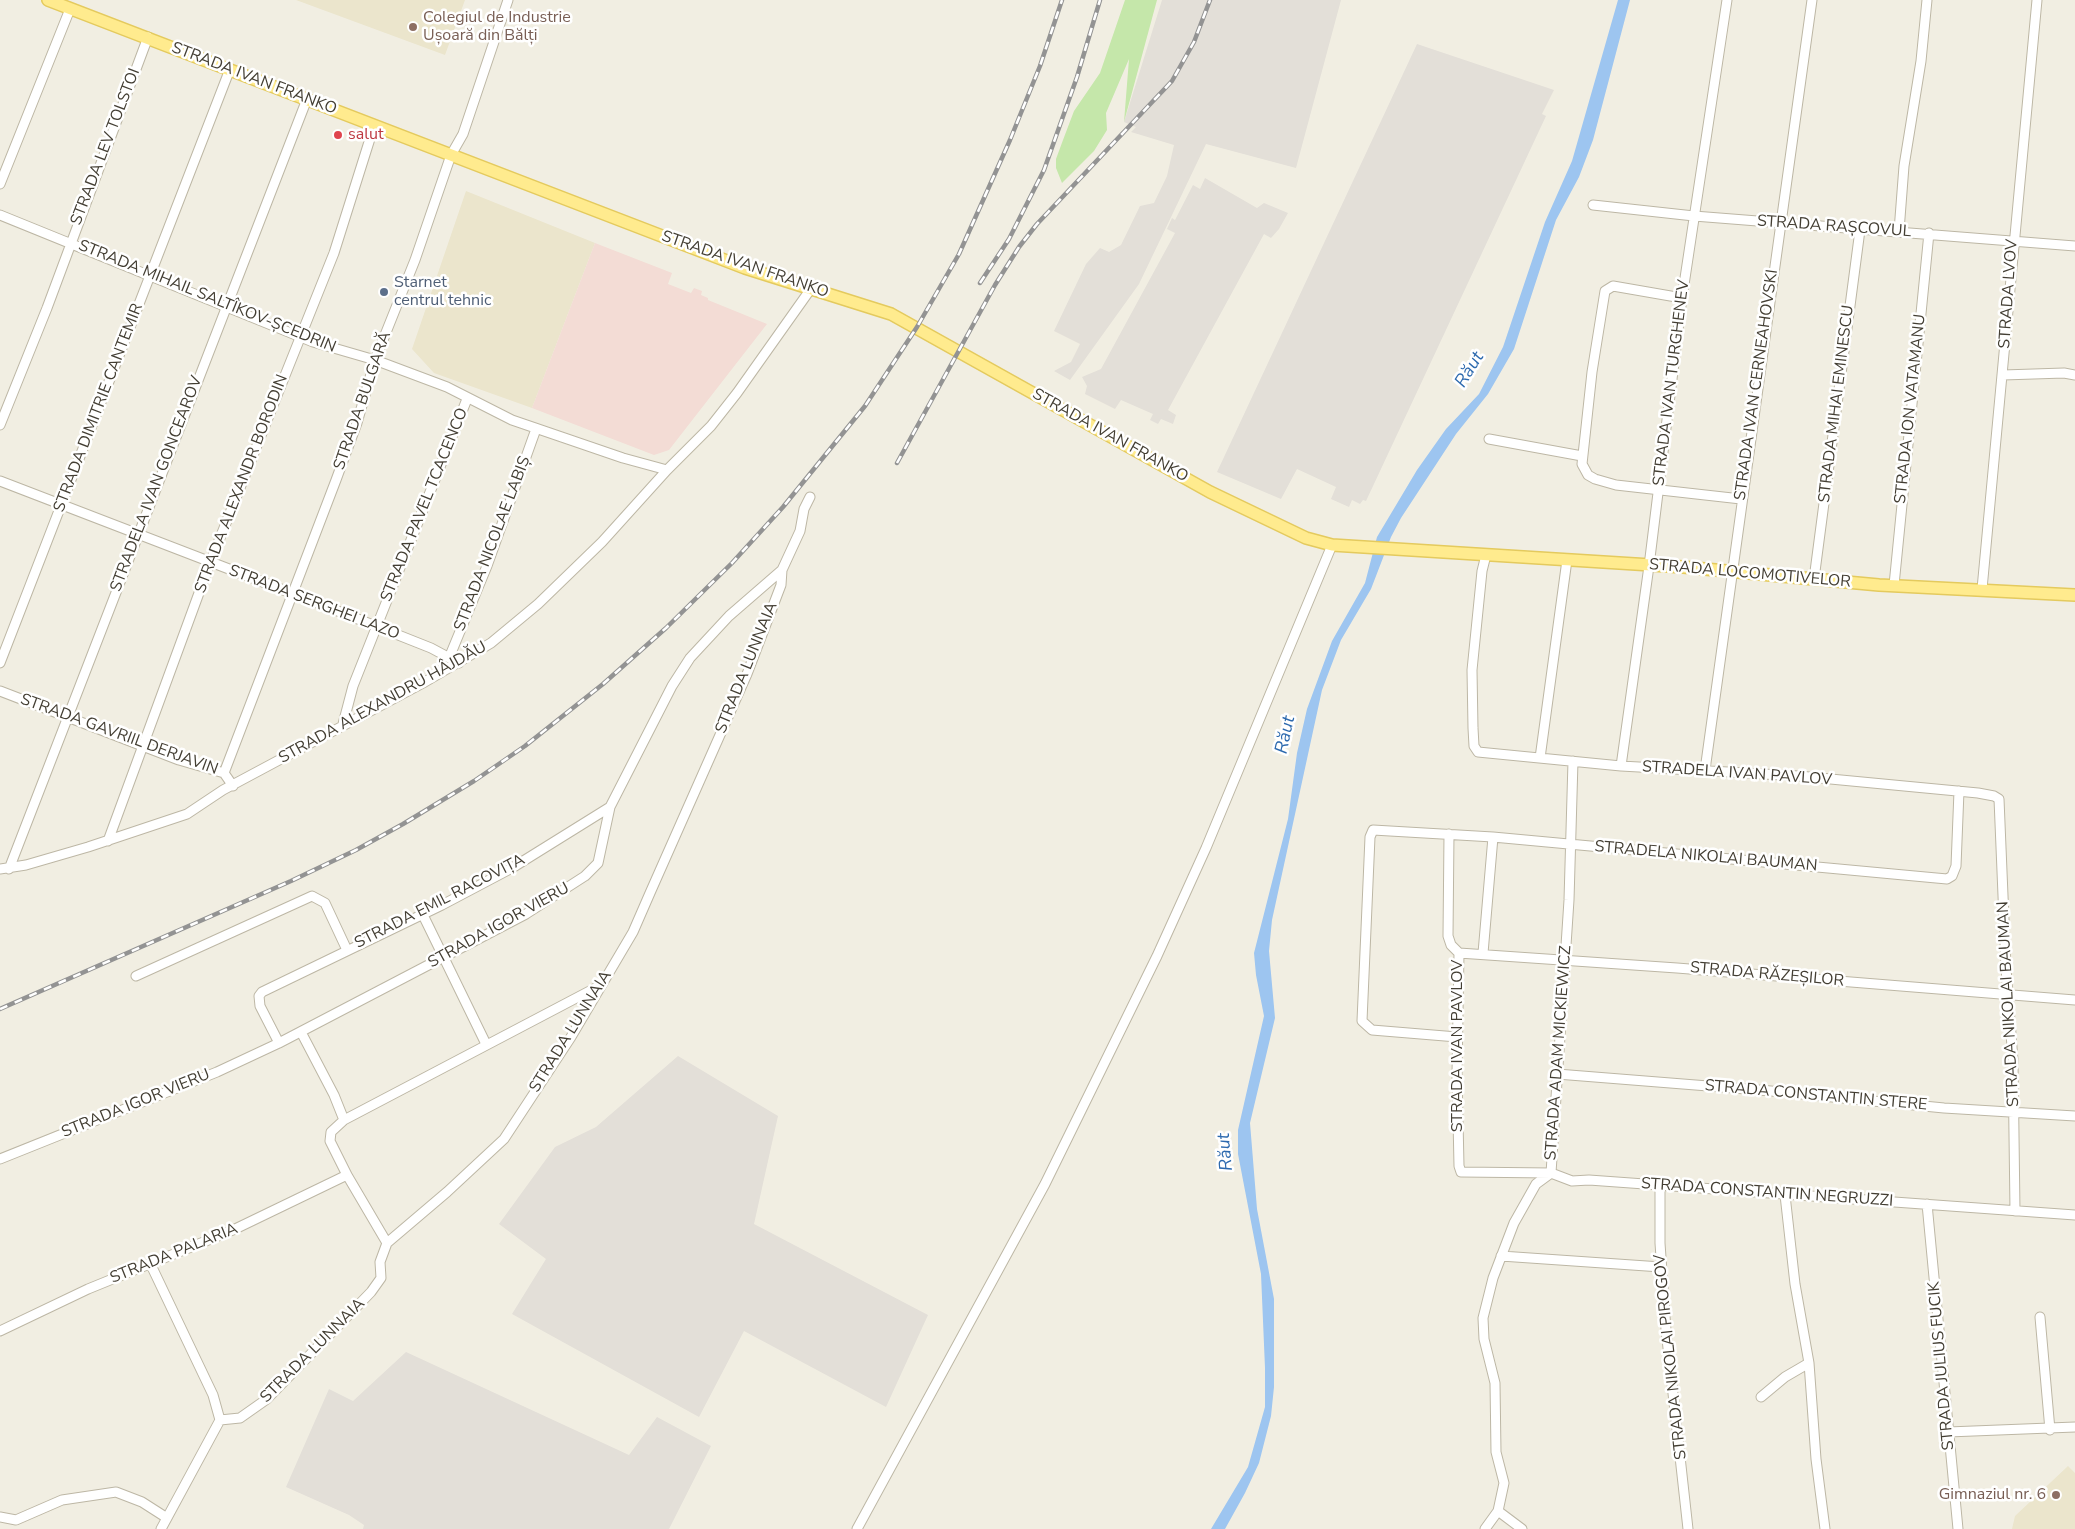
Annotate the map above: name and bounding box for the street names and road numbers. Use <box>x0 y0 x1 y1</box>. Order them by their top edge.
street label: STRADA IVAN FRANKO <box>169 39 339 119</box>
street label: STRADA LEV TOLSTOI <box>67 66 145 228</box>
street label: STRADA RAȘCOVUL <box>1756 212 1912 242</box>
street label: STRADA IVAN FRANKO <box>659 227 831 303</box>
street label: STRADA MIHAIL SALTÎKOV-ȘCEDRIN <box>75 236 339 358</box>
street label: STRADA LVOV <box>1996 239 2022 349</box>
street label: STRADA IVAN CERNEAHOVSKI <box>1731 268 1783 502</box>
street label: STRADA IVAN TURGHENEV <box>1650 279 1694 487</box>
street label: STRADA DIMITRIE CANTEMIR <box>50 301 148 515</box>
street label: STRADA MIHAI EMINESCU <box>1815 304 1859 504</box>
street label: STRADA ION VATAMANU <box>1891 313 1931 505</box>
street label: STRADA BULGARĂ <box>330 329 396 473</box>
street label: STRADA ALEXANDR BORODIN <box>191 372 293 596</box>
street label: STRADELA IVAN GONCEAROV <box>107 373 207 595</box>
street label: STRADA IVAN FRANKO <box>1029 385 1191 487</box>
street label: STRADA PAVEL TCACENCO <box>377 405 473 605</box>
street label: STRADA NICOLAE LABIȘ <box>451 454 535 634</box>
street label: STRADA LOCOMOTIVELOR <box>1648 556 1852 592</box>
street label: STRADA SERGHEI LAZO <box>226 562 402 644</box>
street label: STRADA LUNNAIA <box>712 600 782 736</box>
street label: STRADA ALEXANDRU HÂJDĂU <box>276 638 490 768</box>
street label: STRADA GAVRIIL DERJAVIN <box>18 690 220 780</box>
street label: STRADELA IVAN PAVLOV <box>1641 758 1833 790</box>
street label: STRADELA NIKOLAI BAUMAN <box>1594 838 1818 876</box>
street label: STRADA EMIL RACOVIȚA <box>352 851 528 953</box>
street label: STRADA IGOR VIERU <box>425 879 573 973</box>
street label: STRADA NIKOLAI BAUMAN <box>1994 901 2024 1107</box>
street label: STRADA ADAM MICKIEWICZ <box>1542 945 1576 1161</box>
street label: STRADA RĂZEȘILOR <box>1689 959 1845 991</box>
street label: STRADA IVAN PAVLOV <box>1448 960 1468 1132</box>
street label: STRADA LUNNAIA <box>526 968 616 1096</box>
street label: STRADA IGOR VIERU <box>59 1065 213 1143</box>
street label: STRADA CONSTANTIN STERE <box>1704 1077 1928 1115</box>
street label: STRADA CONSTANTIN NEGRUZZI <box>1640 1175 1894 1211</box>
street label: STRADA PALARIA <box>107 1220 241 1288</box>
street label: STRADA NIKOLAI PIROGOV <box>1651 1253 1691 1461</box>
street label: STRADA JULIUS FUCIK <box>1925 1281 1959 1451</box>
street label: STRADA LUNNAIA <box>257 1295 369 1407</box>

